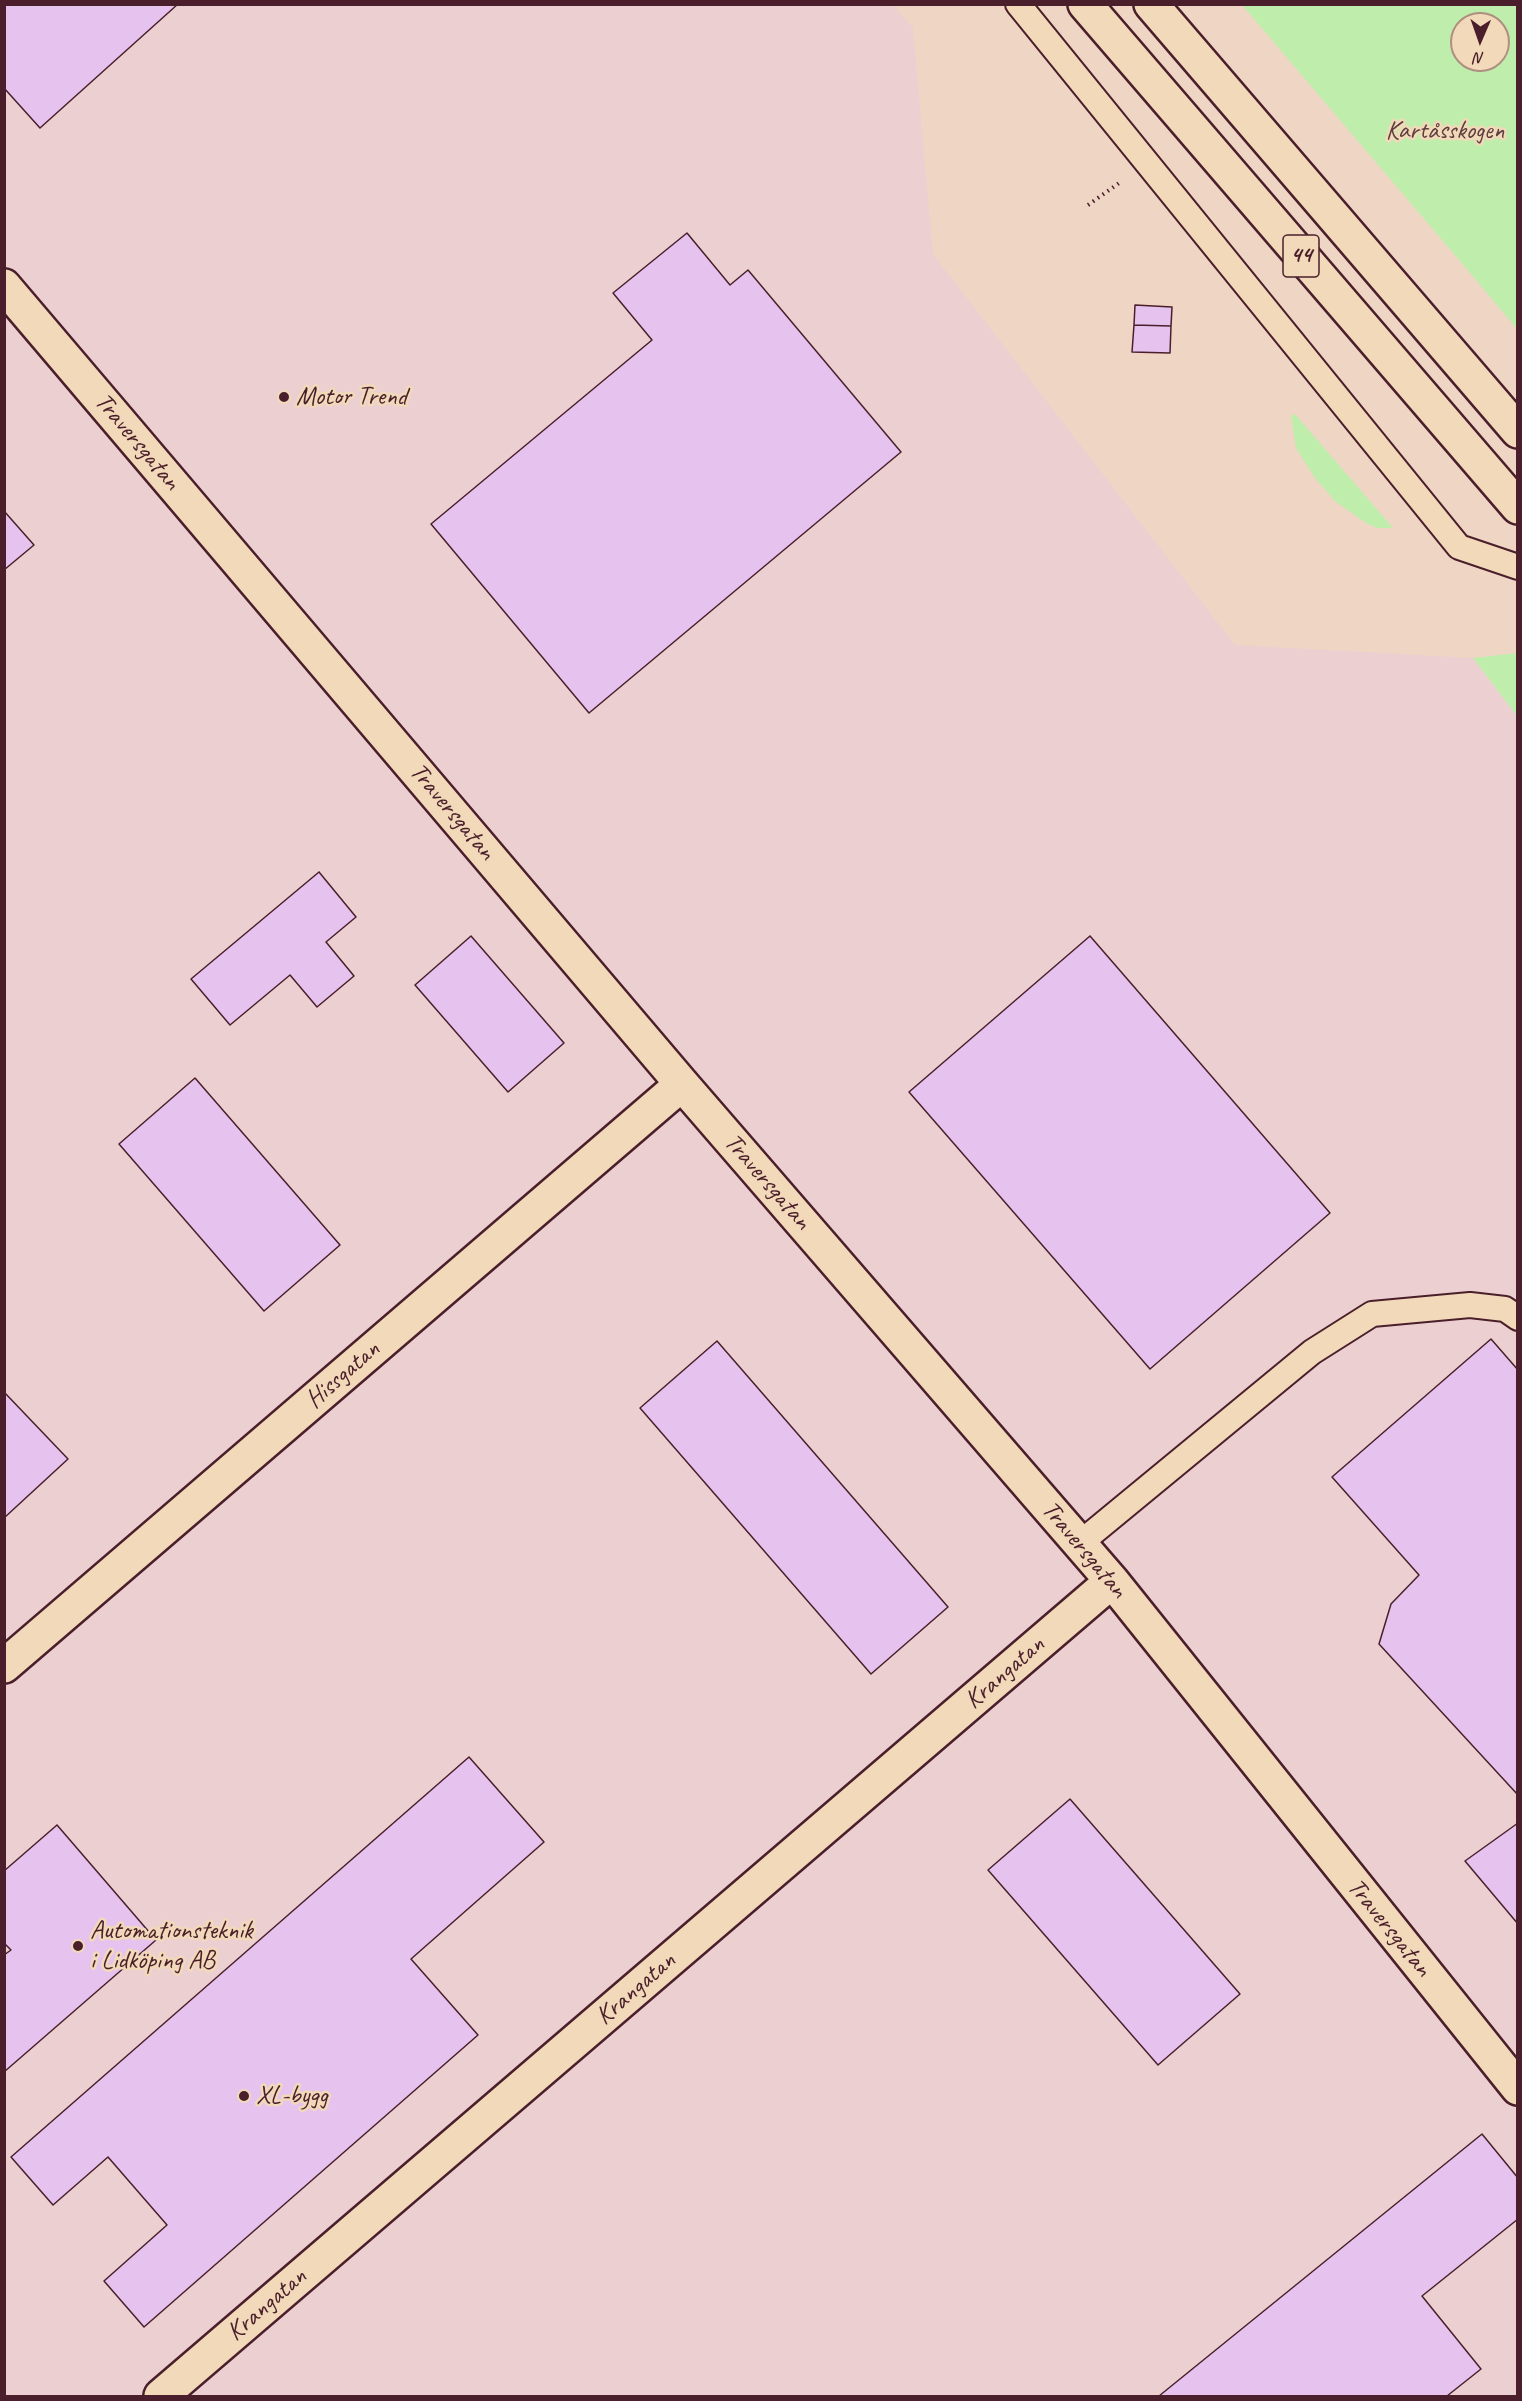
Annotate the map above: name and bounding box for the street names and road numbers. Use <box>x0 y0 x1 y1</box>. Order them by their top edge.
road number: 44 <box>1283 235 1319 277</box>
street label: Traversgatan <box>87 387 187 497</box>
street label: Traversgatan <box>402 757 502 867</box>
street label: Traversgatan <box>717 1128 817 1236</box>
street label: Hissgatan <box>300 1334 386 1416</box>
street label: Traversgatan <box>1034 1495 1134 1605</box>
street label: Krangatan <box>959 1630 1051 1716</box>
street label: Traversgatan <box>1340 1873 1438 1983</box>
street label: Krangatan <box>590 1946 682 2032</box>
street label: Krangatan <box>221 2262 313 2348</box>

